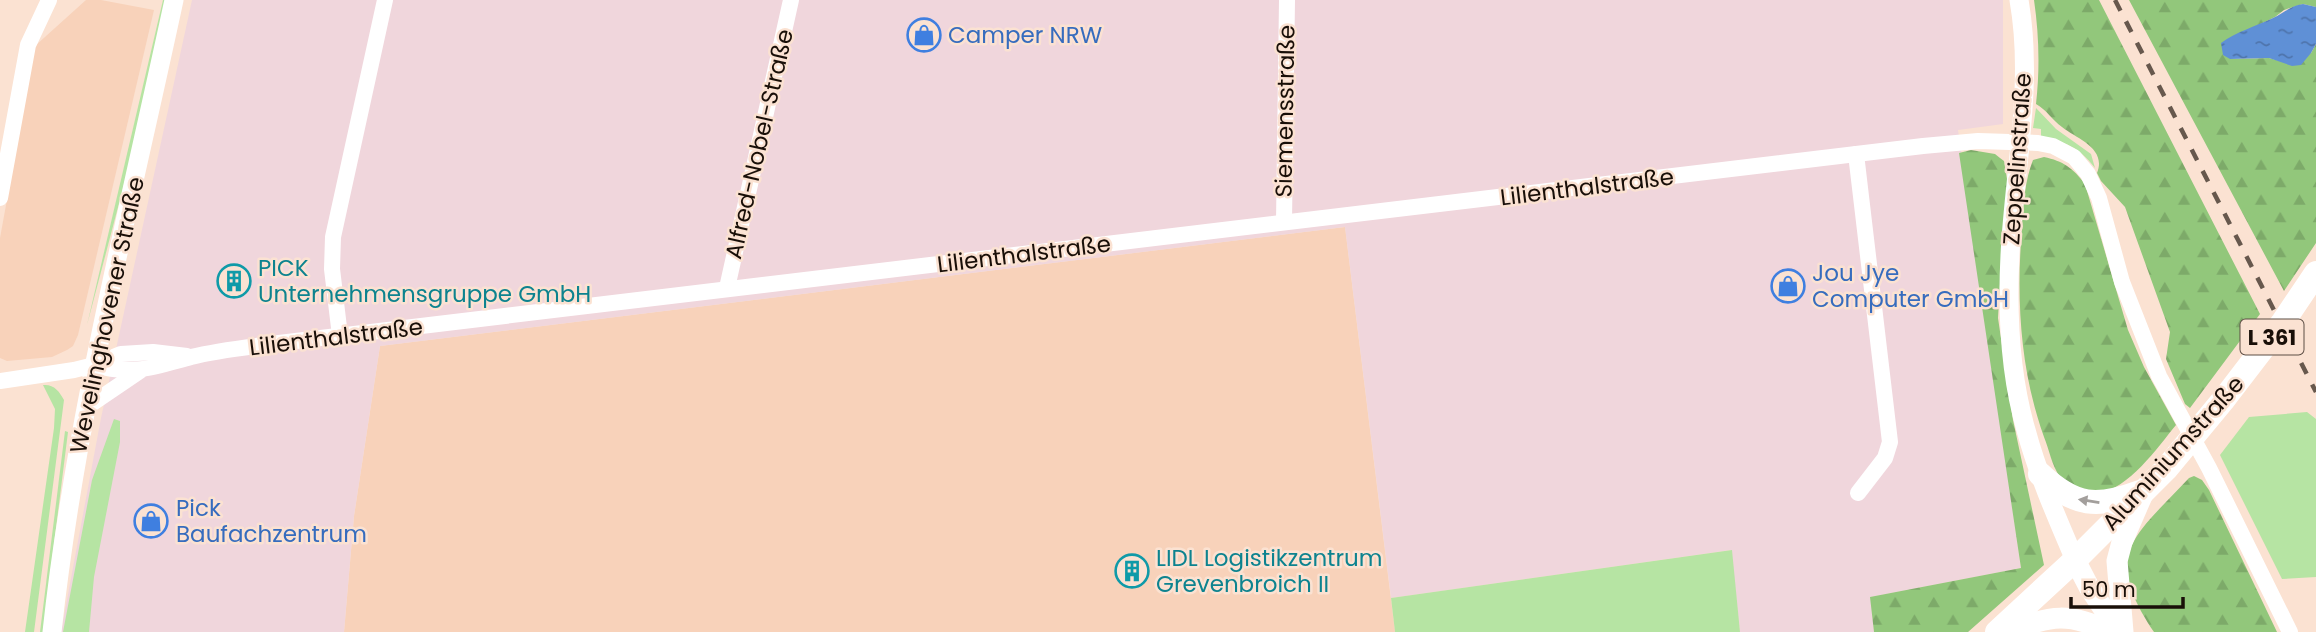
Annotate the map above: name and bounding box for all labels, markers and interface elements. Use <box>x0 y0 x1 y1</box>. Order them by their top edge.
shop icon: Camper NRW <box>905 16 943 54</box>
place label: Camper NRW <box>948 19 1102 51</box>
street label: Siemensstraße <box>1267 24 1303 198</box>
street label: Alfred-Nobel-Straße <box>717 26 801 262</box>
street label: Zeppelinstraße <box>1995 72 2039 246</box>
street label: Lilienthalstraße <box>1498 160 1676 214</box>
street label: Wevelinghovener Straße <box>62 174 152 456</box>
street label: Lilienthalstraße <box>935 227 1113 281</box>
place label: PICK Unternehmensgruppe GmbH <box>258 252 591 310</box>
place label: Jou Jye Computer GmbH <box>1812 257 2009 315</box>
building icon: PICK Unternehmensgruppe GmbH <box>215 262 253 300</box>
shop icon: Jou Jye Computer GmbH <box>1769 267 1807 305</box>
street label: Lilienthalstraße <box>247 310 425 364</box>
road number: L 361 <box>2240 320 2304 354</box>
street label: Aluminiumstraße <box>2095 369 2251 537</box>
place label: Pick Baufachzentrum <box>176 492 367 550</box>
one-way arrow <box>2078 495 2100 506</box>
shop icon: Pick Baufachzentrum <box>132 502 170 540</box>
place label: LIDL Logistikzentrum Grevenbroich II <box>1156 542 1382 600</box>
building icon: LIDL Logistikzentrum Grevenbroich II <box>1113 552 1151 590</box>
scale bar <box>2071 566 2183 610</box>
text: 50 m <box>2082 575 2136 604</box>

